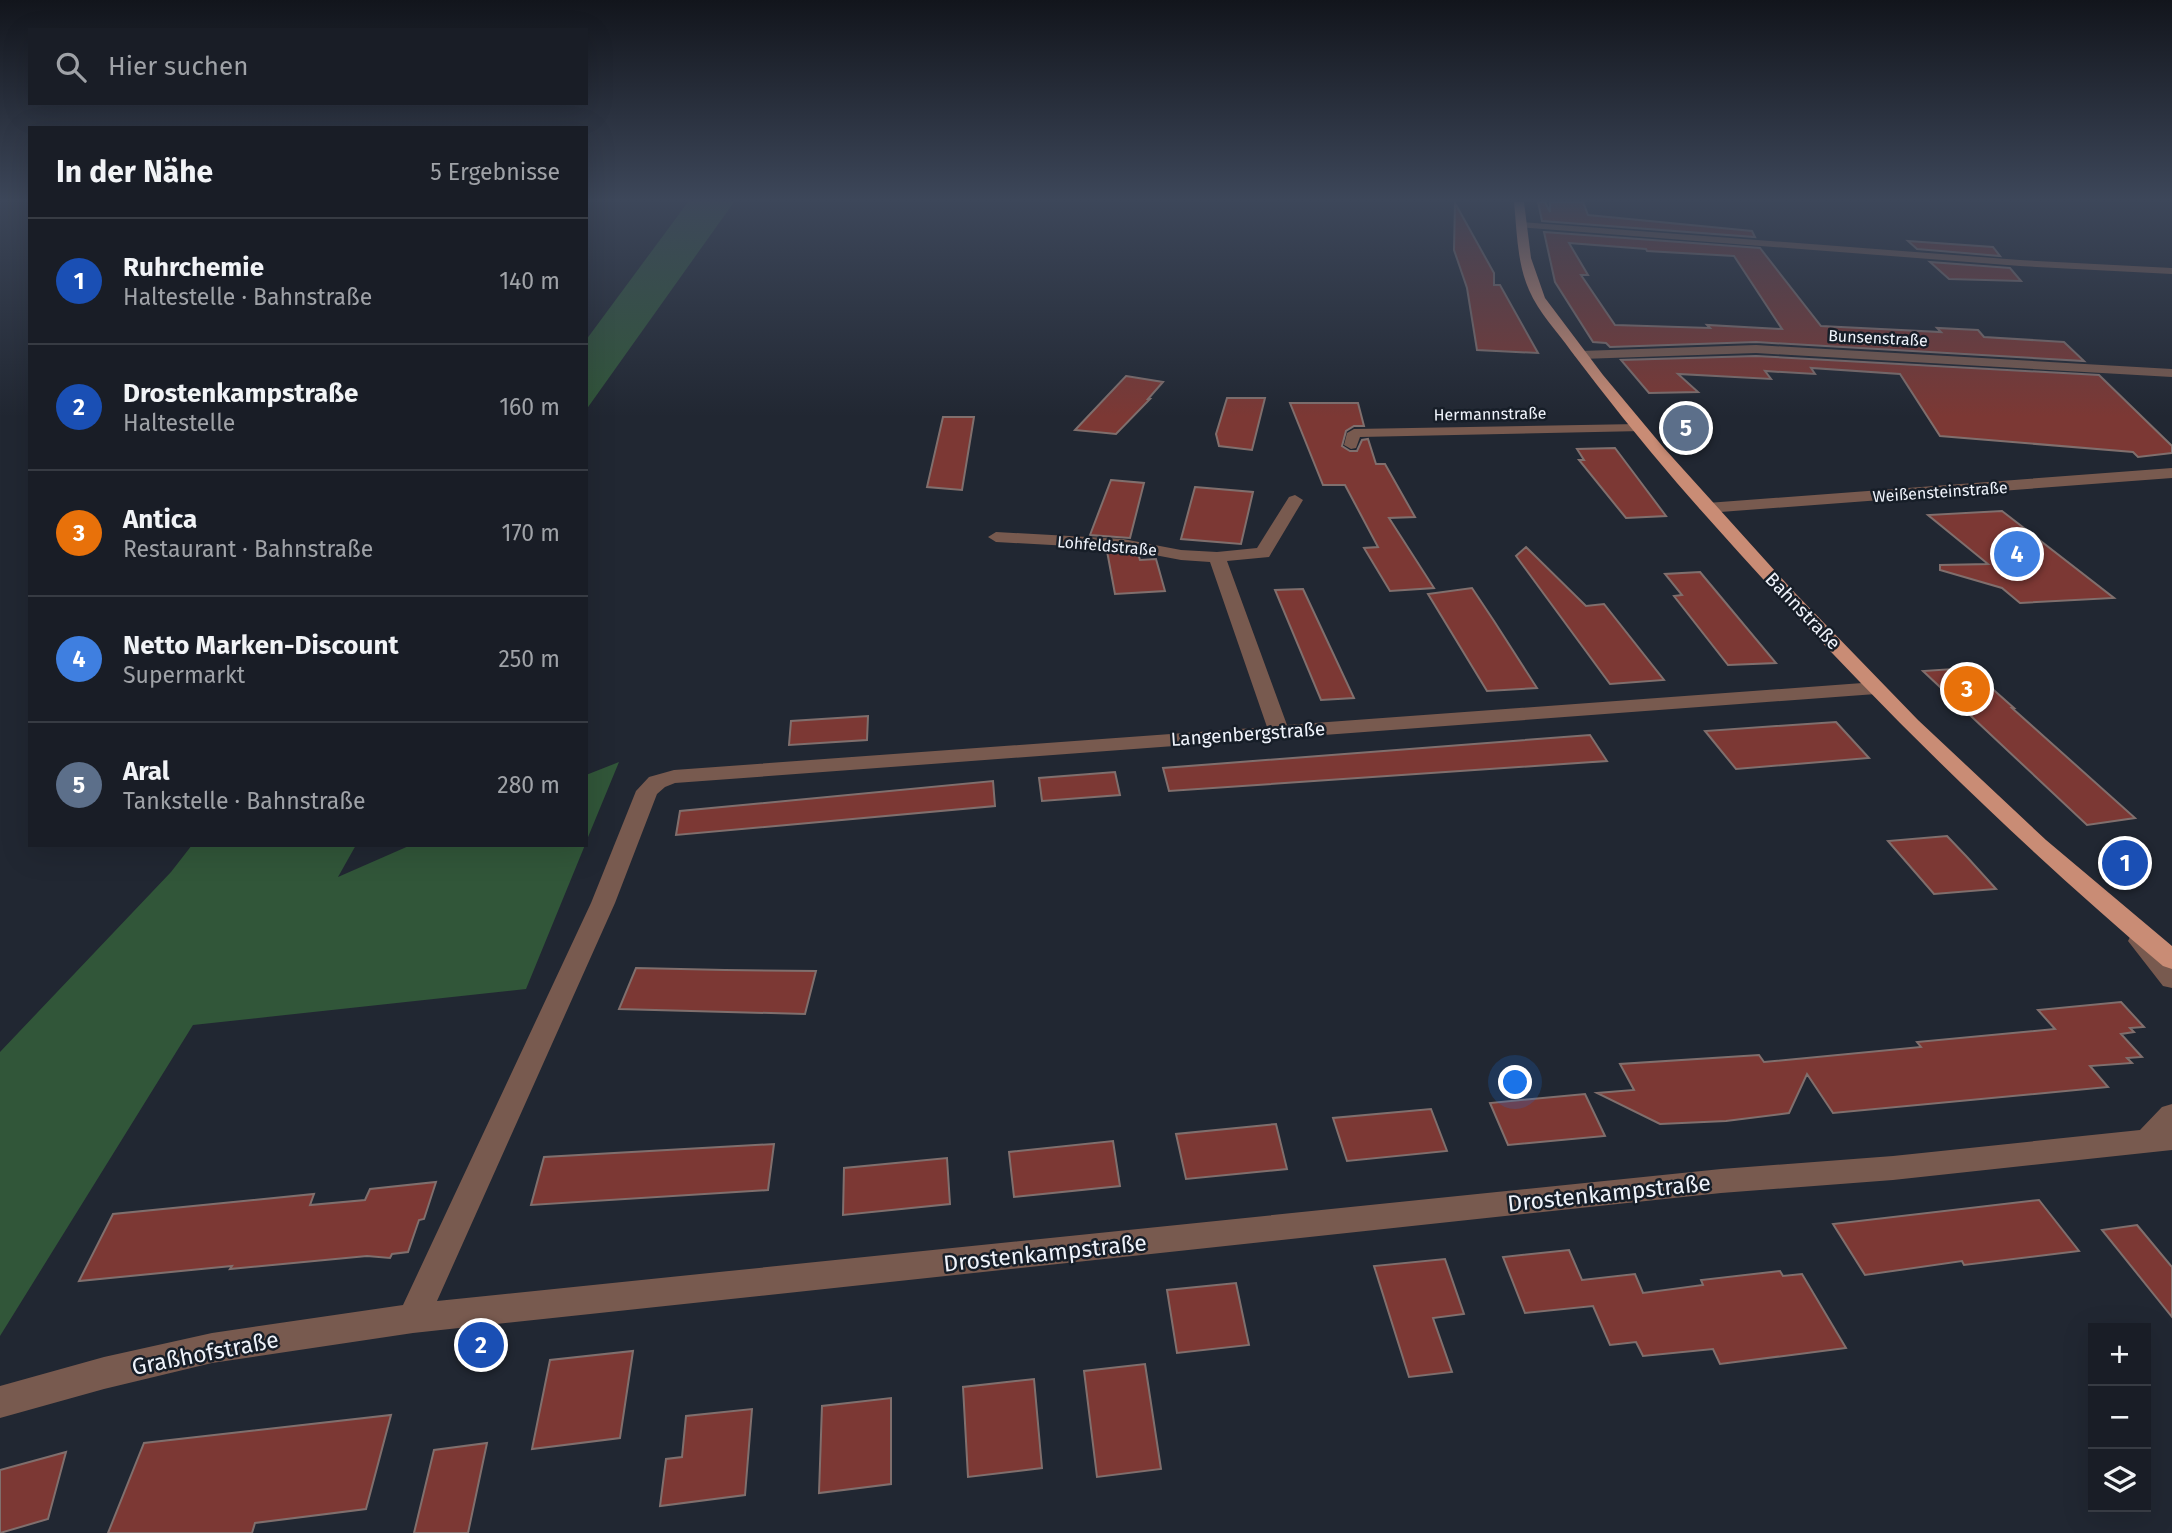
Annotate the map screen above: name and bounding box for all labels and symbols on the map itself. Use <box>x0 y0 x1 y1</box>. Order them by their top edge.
street label: Bunsenstraße <box>1828 326 1928 350</box>
pin: 5 <box>1663 402 1709 454</box>
street label: Hermannstraße <box>1433 404 1547 424</box>
street label: Weißensteinstraße <box>1872 478 2008 506</box>
pin: 4 <box>1994 528 2040 580</box>
street label: Lohfeldstraße <box>1056 532 1158 560</box>
street label: Bahnstraße <box>1761 568 1845 654</box>
pin: 3 <box>1944 663 1990 715</box>
street label: Langenbergstraße <box>1170 717 1326 751</box>
pin: 1 <box>2102 837 2148 889</box>
your location <box>1498 1065 1532 1099</box>
street label: Drostenkampstraße <box>1506 1168 1712 1218</box>
street label: Drostenkampstraße <box>942 1228 1148 1278</box>
pin: 2 <box>458 1319 504 1371</box>
street label: Graßhofstraße <box>129 1325 281 1381</box>

